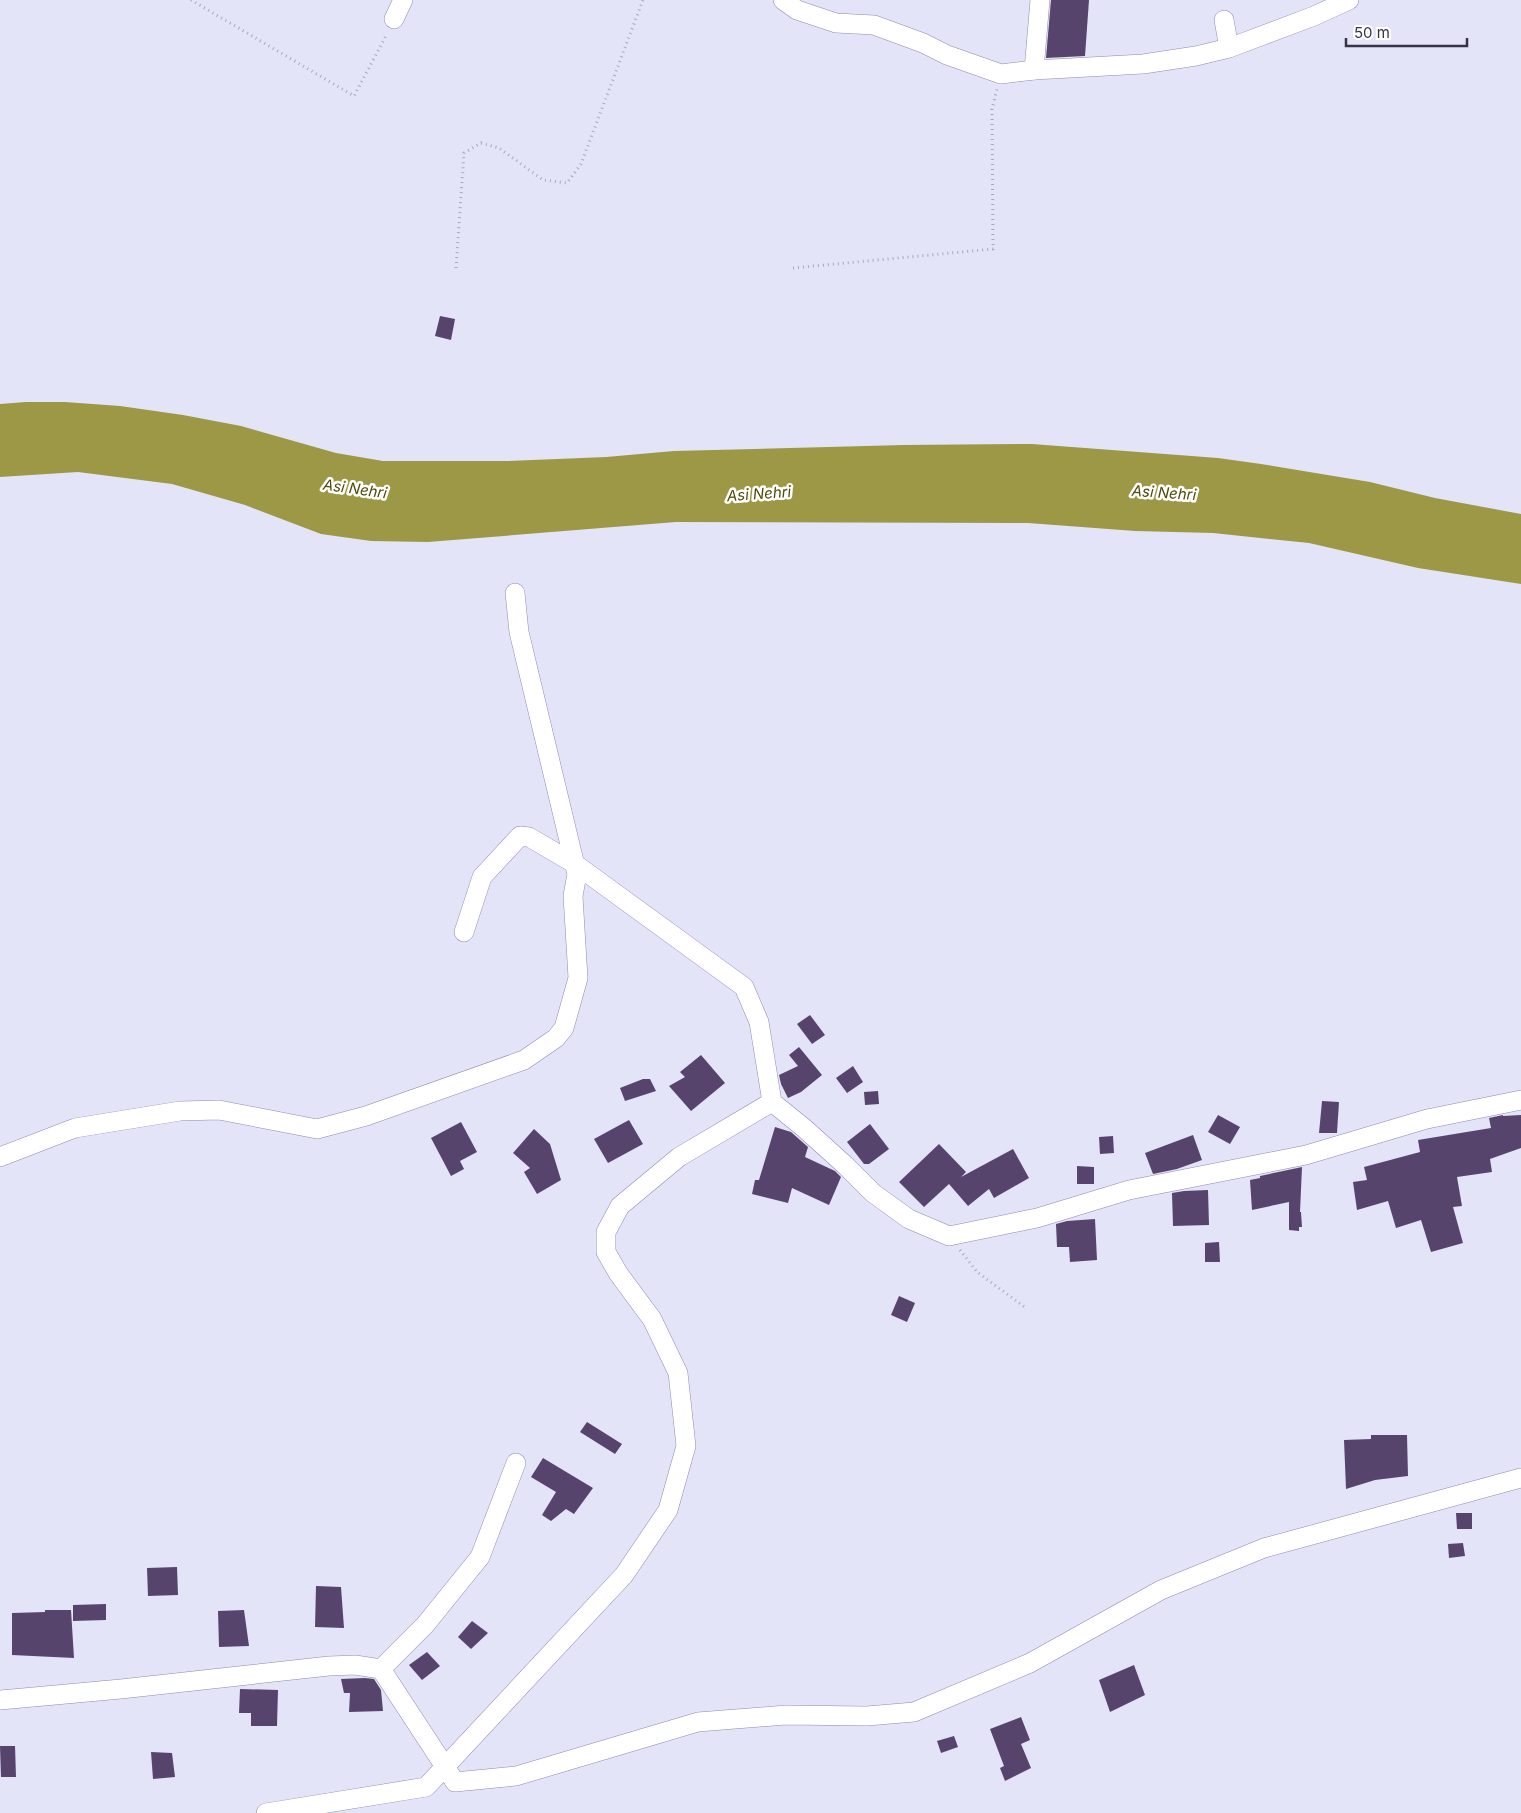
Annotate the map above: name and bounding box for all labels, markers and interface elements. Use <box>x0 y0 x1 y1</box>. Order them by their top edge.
scale bar <box>1346 15 1467 47</box>
text: 50 m <box>1354 23 1390 42</box>
water label: Asi Nehri <box>321 474 389 502</box>
water label: Asi Nehri <box>1130 481 1197 504</box>
water label: Asi Nehri <box>725 482 792 505</box>

